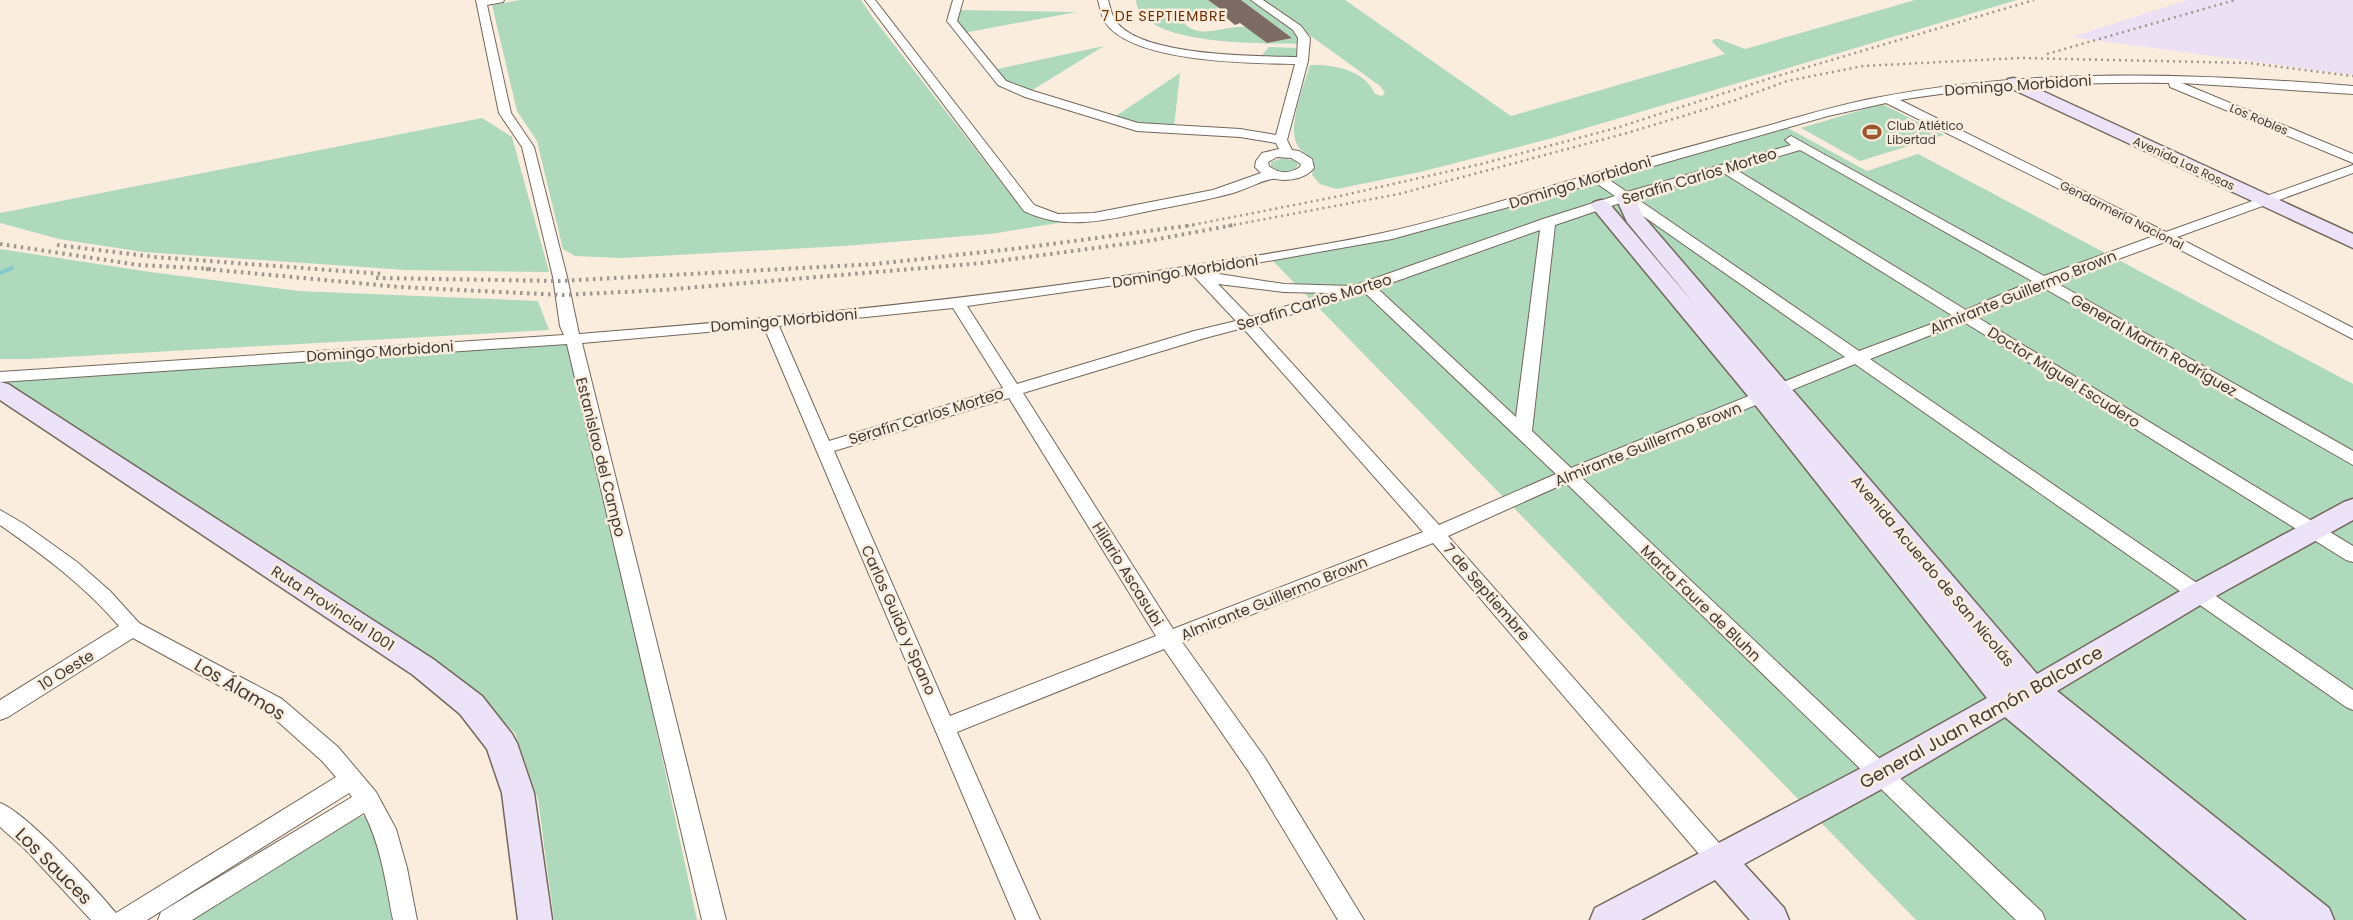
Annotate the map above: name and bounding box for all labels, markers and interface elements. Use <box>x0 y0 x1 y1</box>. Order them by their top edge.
district label: 7 DE SEPTIEMBRE <box>1101 6 1227 26</box>
street label: Domingo Morbidoni <box>1944 69 2092 101</box>
street label: Los Robles <box>2227 99 2291 139</box>
place label: Club Atlético Libertad <box>1887 117 1964 148</box>
sports icon: Club Atlético Libertad <box>1861 121 1883 143</box>
street label: Avenida Las Rosas <box>2130 132 2238 194</box>
street label: Serafín Carlos Morteo <box>1619 142 1779 210</box>
street label: Domingo Morbidoni <box>1506 150 1654 214</box>
street label: Gendarmería Nacional <box>2057 176 2187 254</box>
street label: Almirante Guillermo Brown <box>1927 245 2119 339</box>
street label: Domingo Morbidoni <box>1110 249 1260 293</box>
street label: Serafín Carlos Morteo <box>1234 268 1394 336</box>
street label: General Martín Rodríguez <box>2067 289 2241 401</box>
street label: Domingo Morbidoni <box>710 303 858 337</box>
street label: Doctor Miguel Escudero <box>1984 321 2144 433</box>
street label: Domingo Morbidoni <box>306 335 454 367</box>
street label: Estanislao del Campo <box>571 375 631 539</box>
street label: Serafín Carlos Morteo <box>846 382 1006 450</box>
street label: Almirante Guillermo Brown <box>1552 397 1744 491</box>
street label: Avenida Acuerdo de San Nicolás <box>1847 471 2019 671</box>
street label: Hilario Ascasubi <box>1087 518 1169 630</box>
street label: 7 de Septiembre <box>1439 539 1535 645</box>
street label: Marta Faure de Bluhn <box>1636 540 1766 666</box>
street label: Carlos Guido y Spano <box>856 542 942 698</box>
street label: Almirante Guillermo Brown <box>1178 551 1370 645</box>
street label: Ruta Provincial 1001 <box>267 560 399 656</box>
street label: General Juan Ramón Balcarce <box>1855 640 2107 794</box>
street label: 10 Oeste <box>34 645 98 695</box>
street label: Los Álamos <box>190 652 290 726</box>
street label: Los Sauces <box>10 822 98 910</box>

